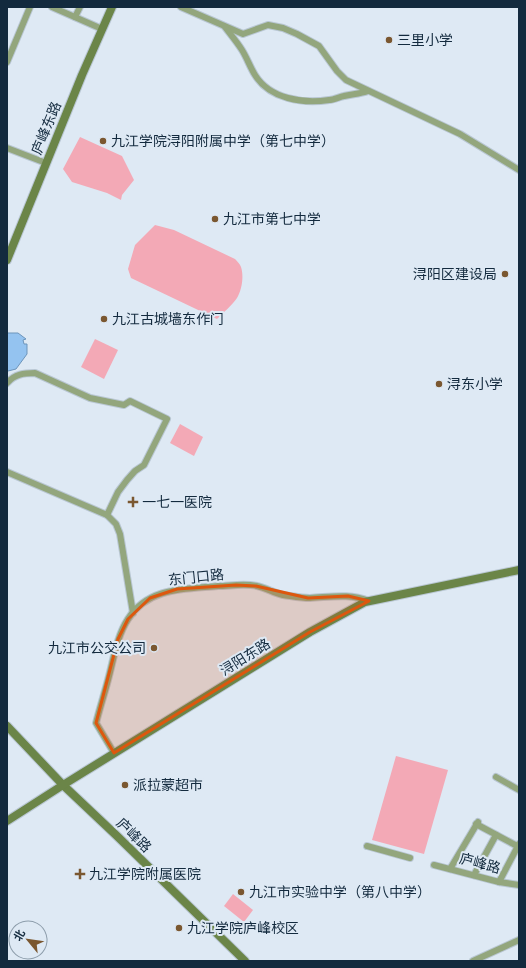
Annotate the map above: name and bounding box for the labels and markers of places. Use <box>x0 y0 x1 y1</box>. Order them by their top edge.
place label: 三里小学 <box>397 30 453 50</box>
marker: 三里小学 <box>384 35 394 45</box>
place label: 九江学院浔阳附属中学（第七中学） <box>111 131 335 151</box>
marker: 九江学院浔阳附属中学（第七中学） <box>98 136 108 146</box>
place label: 九江市第七中学 <box>223 209 321 229</box>
marker: 九江市第七中学 <box>210 214 220 224</box>
place label: 浔阳区建设局 <box>413 264 497 284</box>
marker: 浔阳区建设局 <box>500 269 510 279</box>
place label: 九江古城墙东作门 <box>112 309 224 329</box>
marker: 九江古城墙东作门 <box>99 314 109 324</box>
place label: 浔东小学 <box>447 374 503 394</box>
marker: 浔东小学 <box>434 379 444 389</box>
place label: 一七一医院 <box>142 492 212 512</box>
marker: 一七一医院 <box>127 496 139 508</box>
place label: 九江市公交公司 <box>48 638 146 658</box>
marker: 九江市公交公司 <box>149 643 159 653</box>
place label: 派拉蒙超市 <box>133 775 203 795</box>
marker: 派拉蒙超市 <box>120 780 130 790</box>
place label: 九江学院附属医院 <box>89 864 201 884</box>
marker: 九江学院附属医院 <box>74 868 86 880</box>
place label: 九江市实验中学（第八中学） <box>249 882 431 902</box>
marker: 九江市实验中学（第八中学） <box>236 887 246 897</box>
place label: 九江学院庐峰校区 <box>187 918 299 938</box>
marker: 九江学院庐峰校区 <box>174 923 184 933</box>

